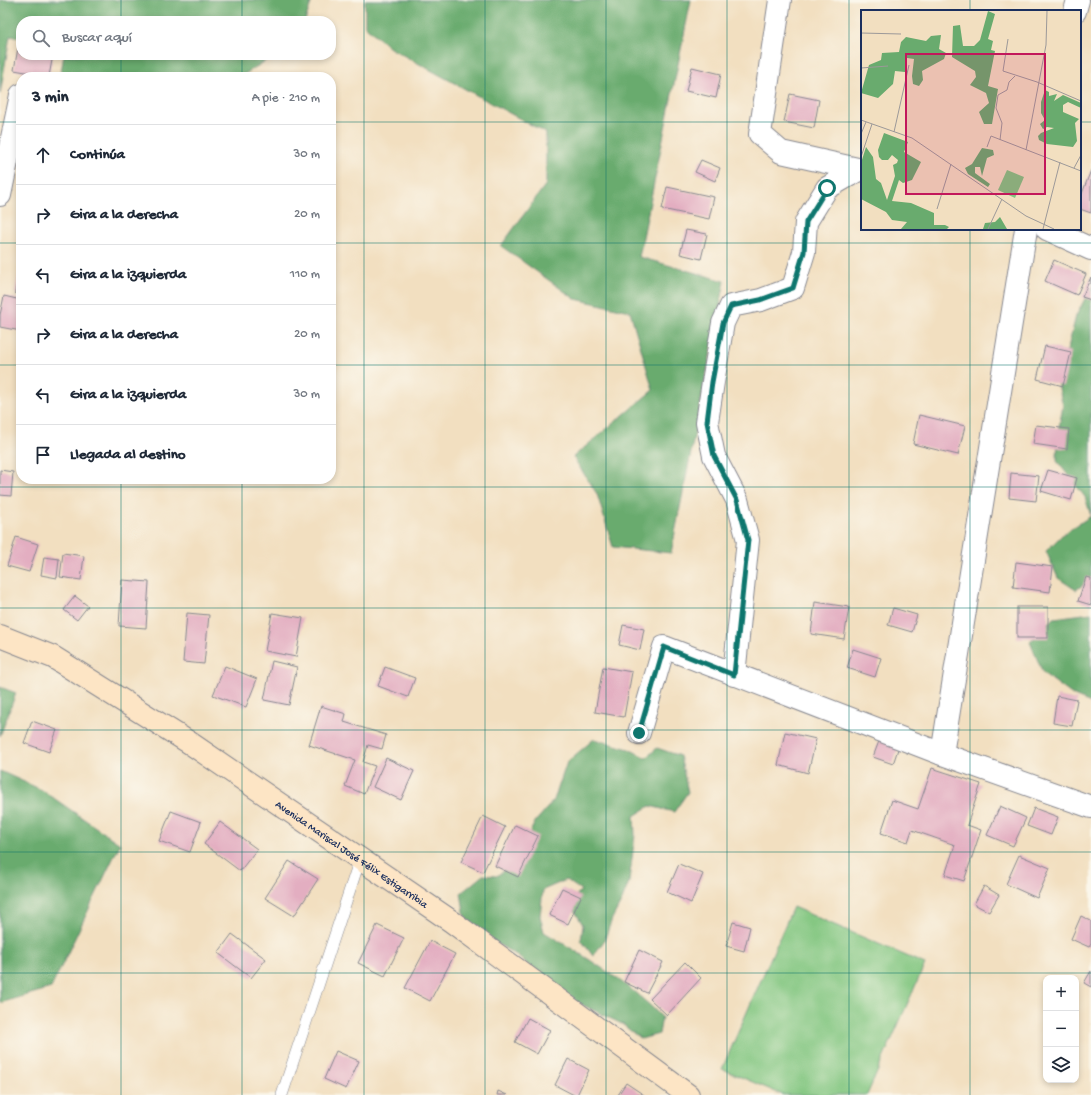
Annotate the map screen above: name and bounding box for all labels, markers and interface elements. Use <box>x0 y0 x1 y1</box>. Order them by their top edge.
inset map <box>861 10 1081 230</box>
search box <box>16 16 336 60</box>
icon: search <box>30 27 52 49</box>
text: Buscar aquí <box>62 29 132 47</box>
text: 3 min <box>32 88 69 108</box>
text: A pie · 210 m <box>252 91 320 106</box>
icon: ahead <box>32 144 54 166</box>
text: Continúa <box>70 146 125 164</box>
text: 30 m <box>294 147 320 162</box>
route start <box>818 179 836 197</box>
icon: right <box>32 204 54 226</box>
text: Gira a la derecha <box>70 206 178 224</box>
text: 20 m <box>294 207 320 222</box>
icon: left <box>32 264 54 286</box>
text: Gira a la izquierda <box>70 266 186 284</box>
text: 110 m <box>290 267 320 282</box>
icon: right <box>32 324 54 346</box>
text: Gira a la derecha <box>70 326 178 344</box>
text: 20 m <box>294 327 320 342</box>
icon: left <box>32 384 54 406</box>
text: Gira a la izquierda <box>70 386 186 404</box>
text: 30 m <box>294 387 320 402</box>
icon: arrive <box>32 444 54 466</box>
text: Llegada al destino <box>70 446 186 464</box>
route end <box>630 724 648 742</box>
street label: Avenida Mariscal José Félix Estigarribia <box>272 799 430 912</box>
map controls <box>1043 975 1079 1083</box>
button: + <box>1043 975 1079 1011</box>
button: − <box>1043 1011 1079 1047</box>
button: layers <box>1043 1047 1079 1083</box>

